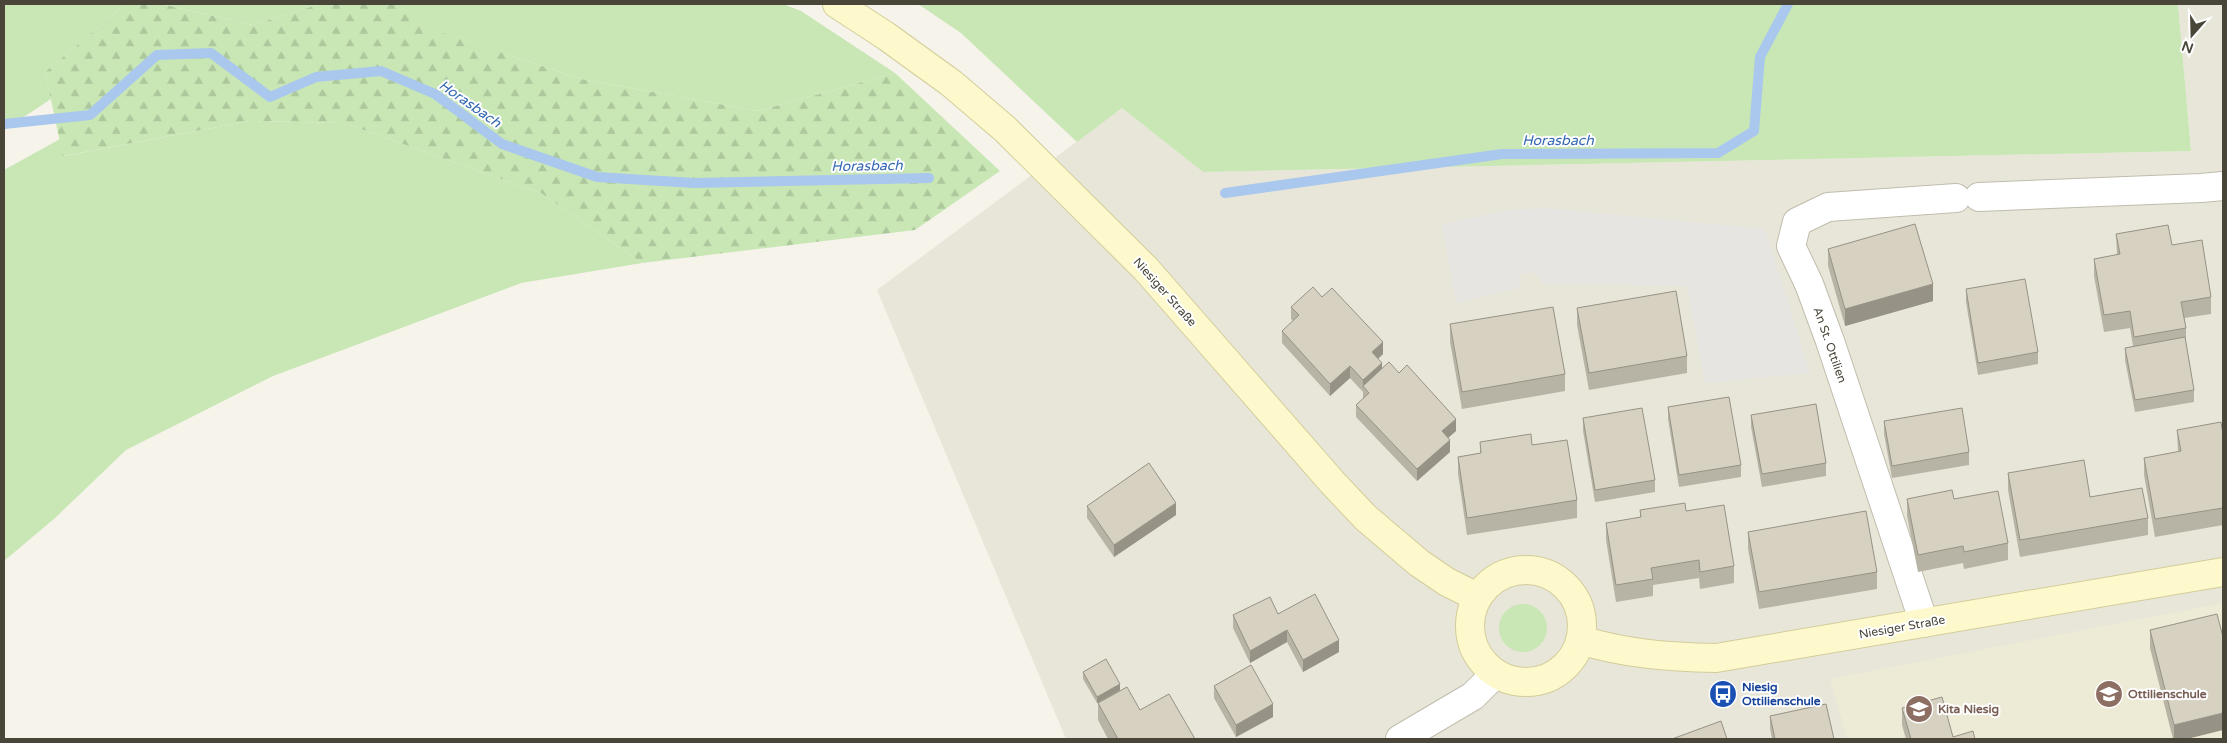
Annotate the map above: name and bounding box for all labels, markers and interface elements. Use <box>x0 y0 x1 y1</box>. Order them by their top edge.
north arrow <box>2167 10 2217 60</box>
text: N <box>2180 37 2196 57</box>
water label: Horasbach <box>436 77 505 132</box>
water label: Horasbach <box>1522 132 1594 149</box>
water label: Horasbach <box>831 157 903 175</box>
street label: Niesiger Straße <box>1131 255 1200 329</box>
street label: An St. Ottilien <box>1810 305 1850 385</box>
street label: Niesiger Straße <box>1858 612 1946 641</box>
bus stop icon: Niesig Ottilienschule <box>1708 679 1738 709</box>
school or university icon: Ottilienschule <box>2094 679 2124 709</box>
place label: Niesig Ottilienschule <box>1742 680 1821 708</box>
place label: Ottilienschule <box>2128 687 2207 701</box>
school or university icon: Kita Niesig <box>1904 694 1934 724</box>
place label: Kita Niesig <box>1938 702 1999 717</box>

